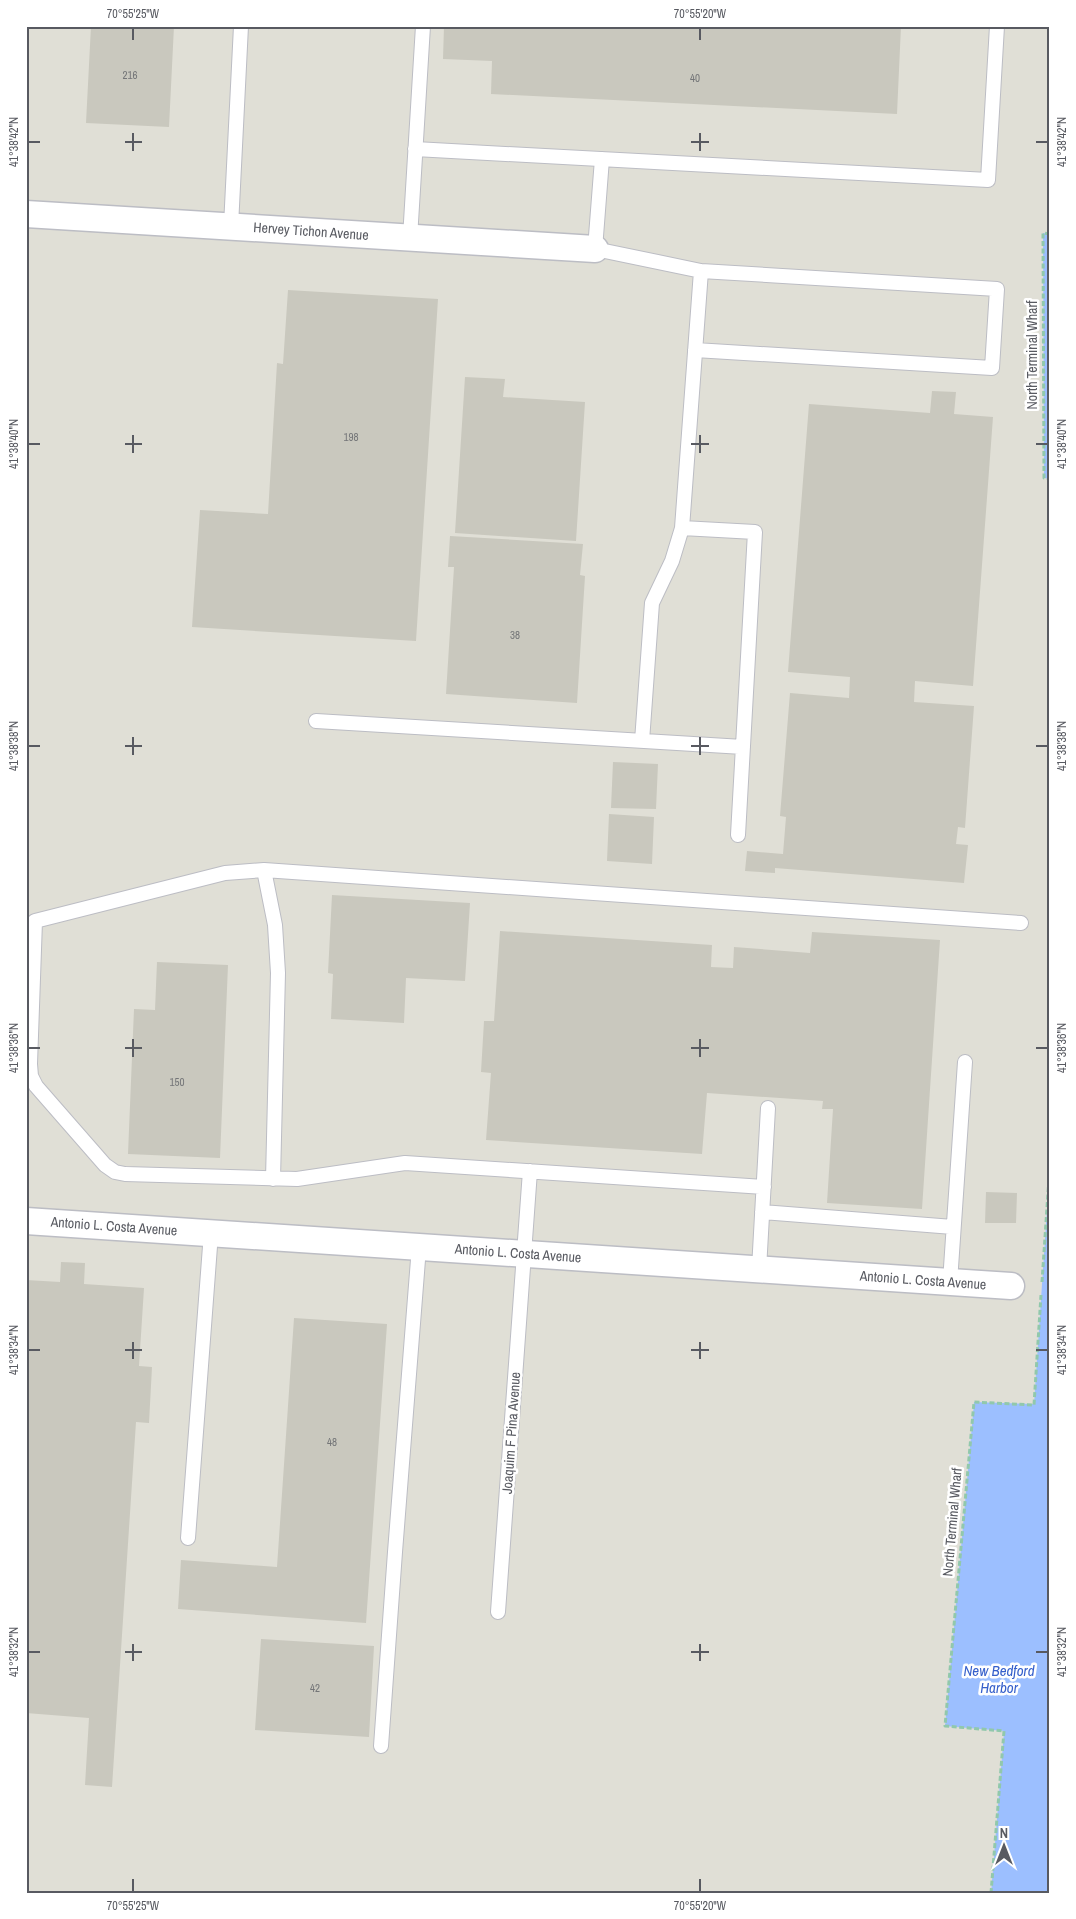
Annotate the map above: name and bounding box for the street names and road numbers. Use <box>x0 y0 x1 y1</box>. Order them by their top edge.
street label: Hervey Tichon Avenue <box>253 218 369 244</box>
street label: North Terminal Wharf <box>1023 300 1041 409</box>
street label: Antonio L. Costa Avenue <box>49 1213 178 1239</box>
street label: Antonio L. Costa Avenue <box>453 1240 582 1266</box>
street label: Antonio L. Costa Avenue <box>858 1267 987 1293</box>
street label: Joaquim F Pina Avenue <box>498 1371 524 1495</box>
street label: North Terminal Wharf <box>938 1466 966 1577</box>

